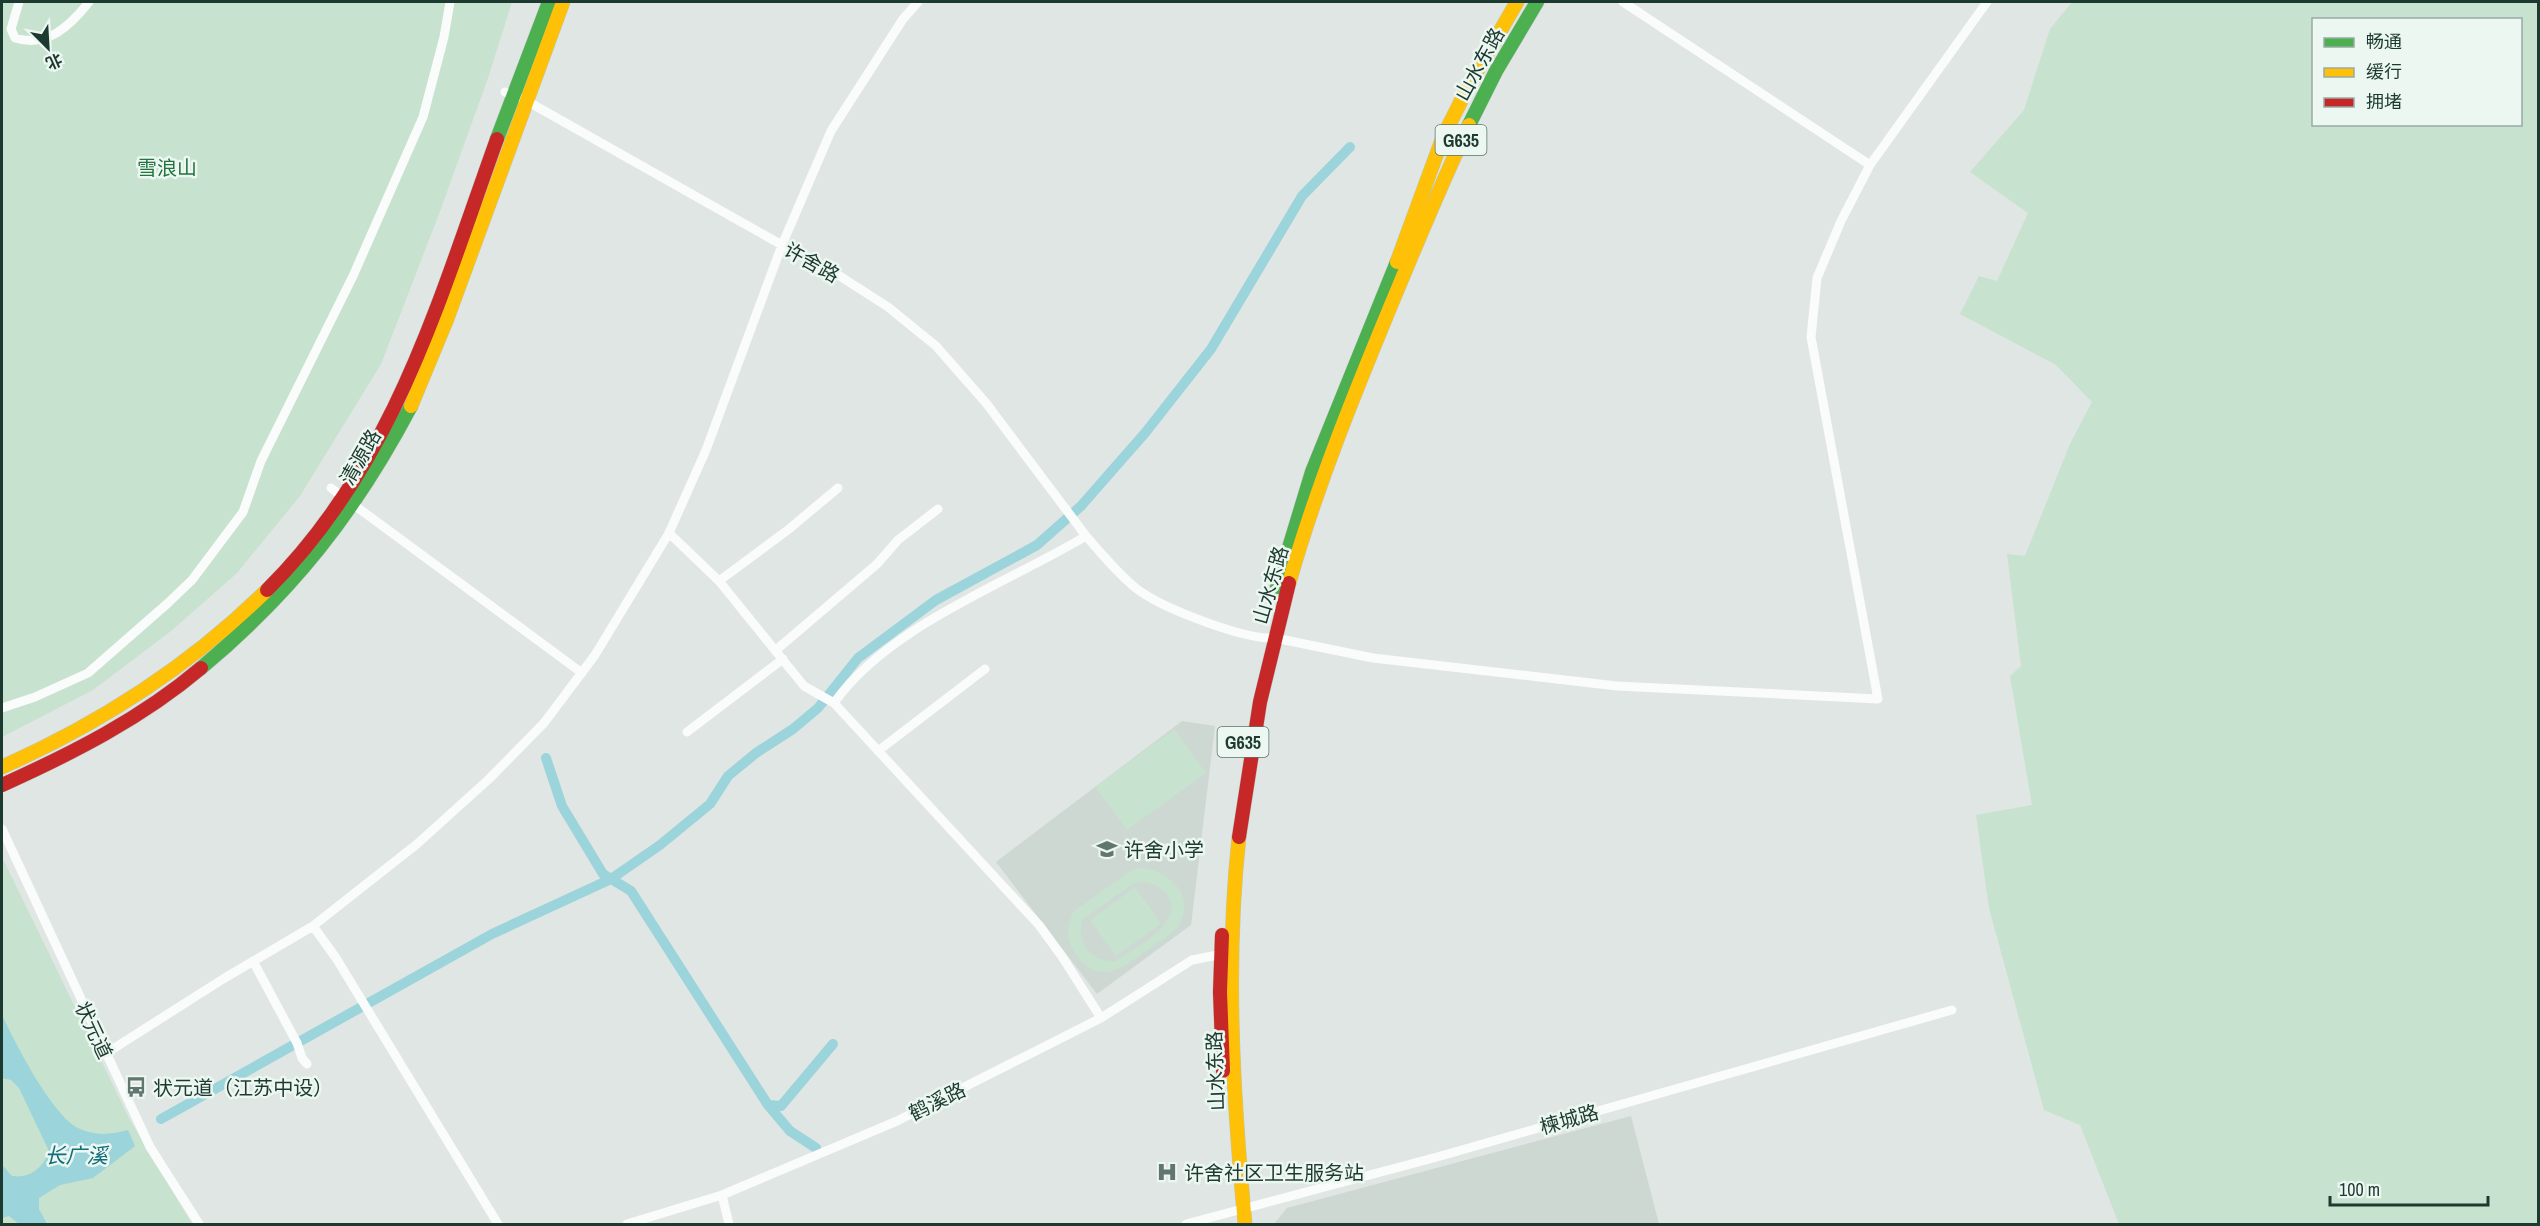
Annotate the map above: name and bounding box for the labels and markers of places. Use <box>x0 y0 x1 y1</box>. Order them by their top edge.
place label: 许舍小学 <box>1124 836 1204 863</box>
school or university icon: 许舍小学 <box>1095 837 1119 861</box>
place label: 状元道（江苏中设） <box>153 1074 333 1101</box>
bus stop icon: 状元道（江苏中设） <box>124 1075 148 1099</box>
place label: 许舍社区卫生服务站 <box>1184 1159 1364 1186</box>
hospital icon: 许舍社区卫生服务站 <box>1155 1160 1179 1184</box>

